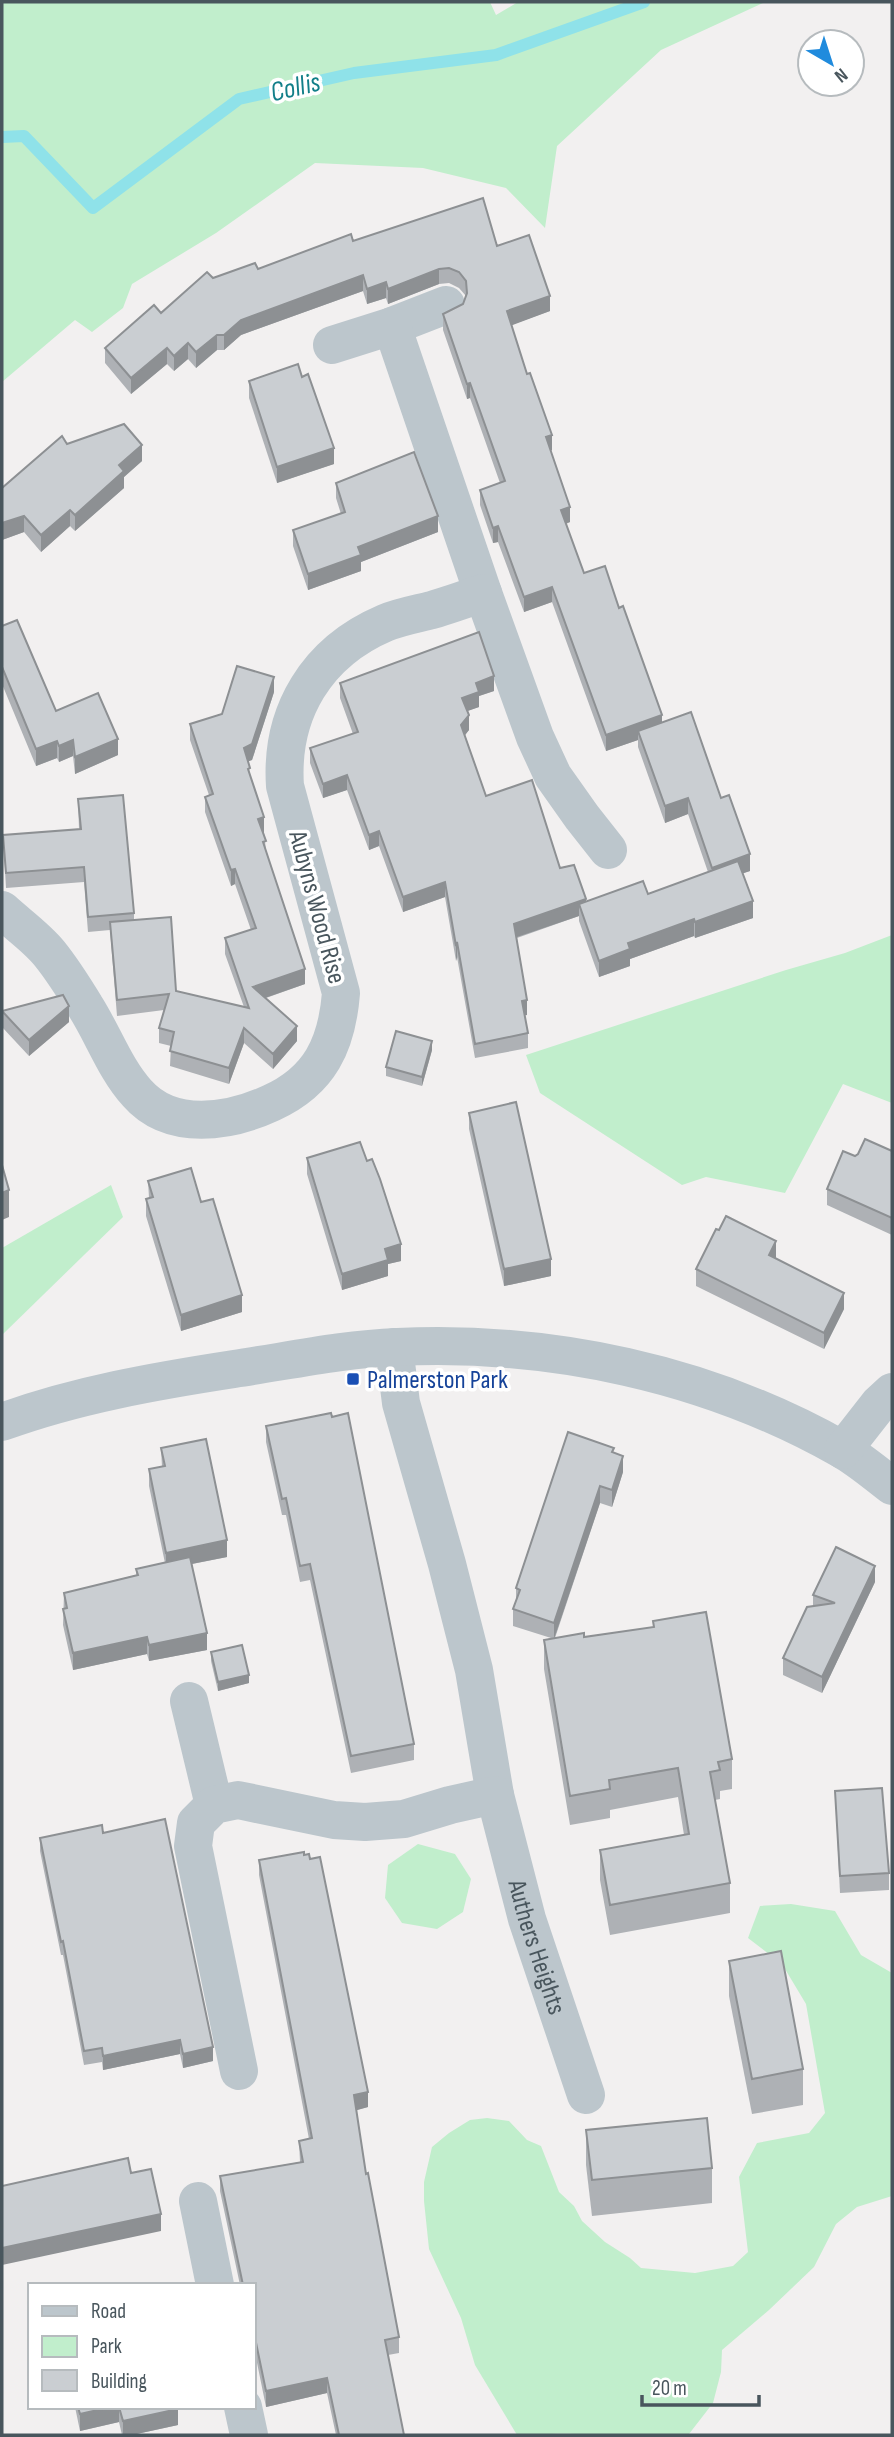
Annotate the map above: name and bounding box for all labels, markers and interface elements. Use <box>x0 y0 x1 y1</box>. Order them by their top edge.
north arrow <box>796 28 866 98</box>
text: N <box>830 63 852 87</box>
water label: Collis <box>267 66 324 109</box>
street label: Aubyns Wood Rise <box>281 827 352 987</box>
place label: Palmerston Park <box>367 1365 508 1396</box>
marker: Palmerston Park <box>345 1371 361 1387</box>
street label: Authers Heights <box>500 1876 572 2019</box>
legend <box>28 2283 256 2409</box>
text: Road <box>91 2299 126 2324</box>
text: Park <box>91 2334 122 2359</box>
scale bar <box>642 2364 759 2408</box>
text: Building <box>91 2369 147 2394</box>
text: 20 m <box>652 2376 687 2401</box>

